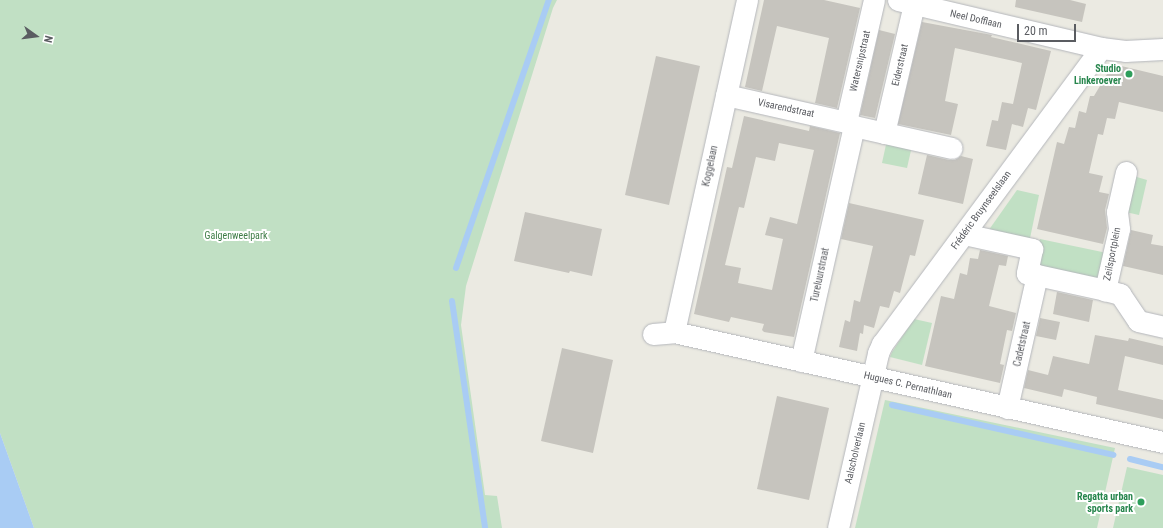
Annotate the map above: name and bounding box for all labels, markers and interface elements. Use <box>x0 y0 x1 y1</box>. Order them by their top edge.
street label: Neel Dofflaan <box>949 7 1003 31</box>
north arrow <box>16 16 56 56</box>
scale bar <box>1019 16 1078 42</box>
text: 20 m <box>1024 24 1048 38</box>
street label: Watersnipstraat <box>847 29 873 93</box>
text: N <box>41 34 55 44</box>
street label: Eiderstraat <box>889 43 911 87</box>
place label: Studio Linkeroever <box>1074 62 1121 86</box>
marker: Studio Linkeroever <box>1124 69 1134 79</box>
street label: Visarendstraat <box>757 96 815 120</box>
street label: Koggelaan <box>700 144 720 188</box>
street label: Frédéric Bruynseelslaan <box>948 168 1014 252</box>
street label: Zeilsportplein <box>1101 226 1123 282</box>
park label: Galgenweelpark <box>205 230 267 242</box>
street label: Tureluurstraat <box>808 247 832 303</box>
street label: Cadetstraat <box>1011 320 1033 368</box>
street label: Hugues C. Pernathlaan <box>863 369 953 401</box>
street label: Aalscholverlaan <box>842 421 868 485</box>
place label: Regatta urban sports park <box>1077 490 1133 514</box>
marker: Regatta urban sports park <box>1136 497 1146 507</box>

